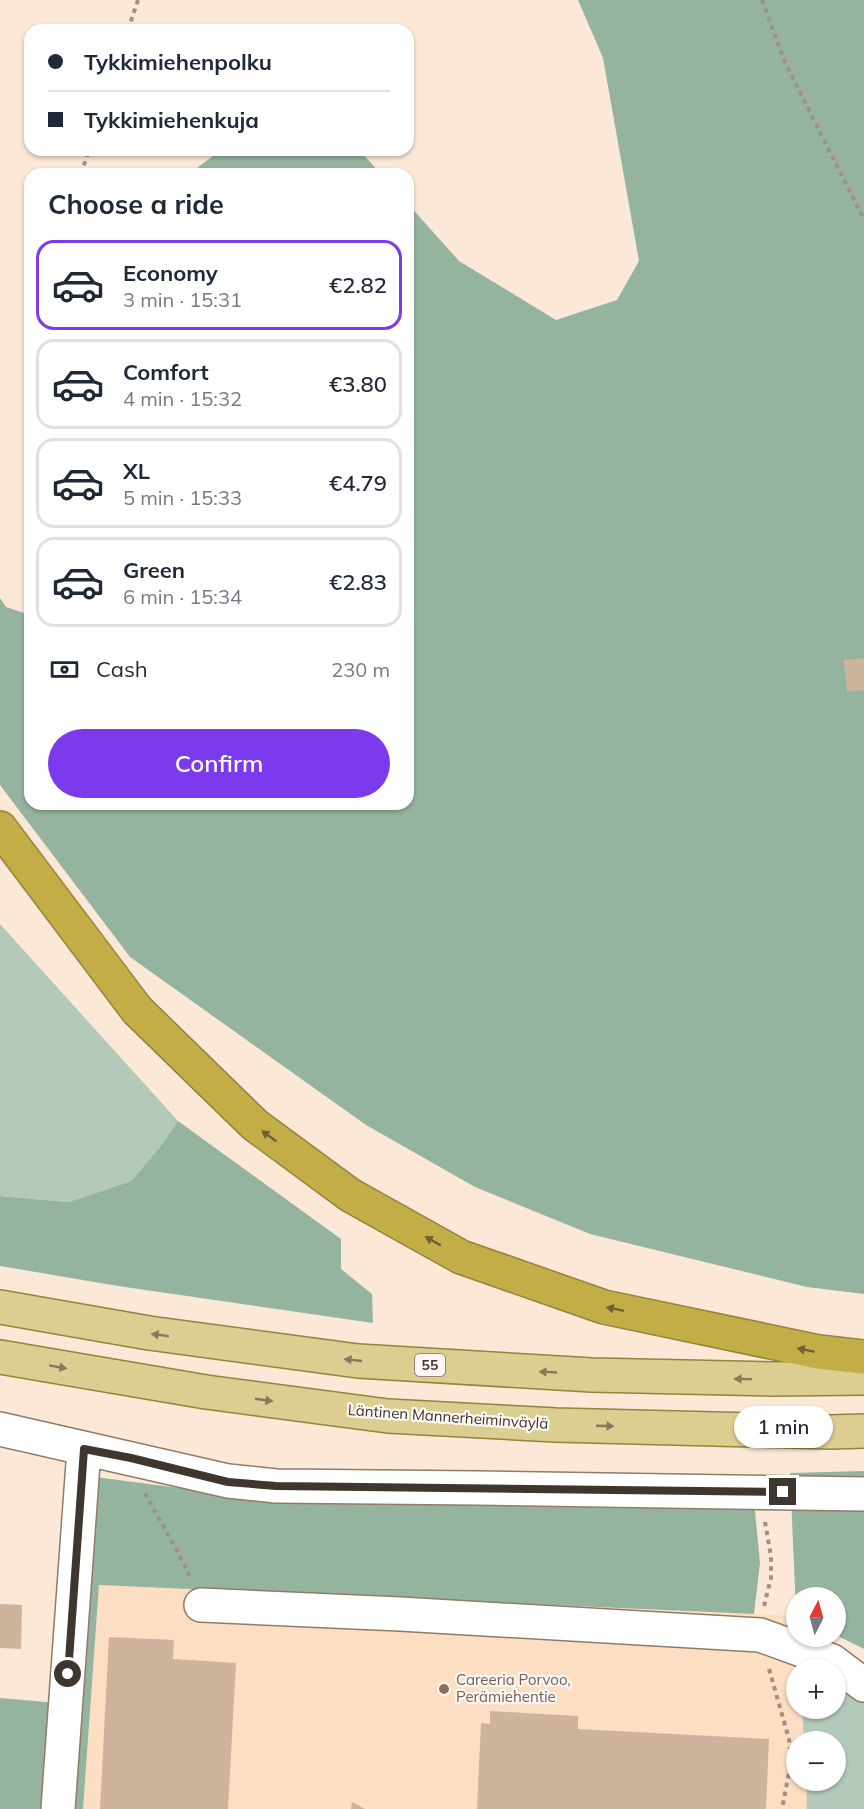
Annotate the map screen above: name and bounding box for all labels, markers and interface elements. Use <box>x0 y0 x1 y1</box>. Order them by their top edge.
text: Tykkimiehenpolku <box>84 48 272 76</box>
text: Tykkimiehenkuja <box>84 106 259 134</box>
text: Choose a ride <box>48 187 224 221</box>
icon: car <box>51 258 105 312</box>
text: Economy <box>123 259 218 287</box>
text: €2.82 <box>329 271 387 299</box>
text: 3 min · 15:31 <box>123 287 242 312</box>
icon: car <box>51 357 105 411</box>
text: Comfort <box>123 358 209 386</box>
text: €3.80 <box>329 370 387 398</box>
text: 4 min · 15:32 <box>123 386 242 411</box>
icon: car <box>51 456 105 510</box>
text: XL <box>123 457 150 485</box>
text: €4.79 <box>329 469 387 497</box>
text: 5 min · 15:33 <box>123 485 242 510</box>
icon: car <box>51 555 105 609</box>
text: Green <box>123 556 185 584</box>
text: €2.83 <box>329 568 387 596</box>
text: 6 min · 15:34 <box>123 584 242 609</box>
icon: cash <box>48 653 81 686</box>
text: Cash <box>96 655 148 683</box>
text: 230 m <box>331 657 390 682</box>
button: Confirm <box>48 729 390 798</box>
one-way arrow <box>262 1130 278 1142</box>
one-way arrow <box>424 1236 441 1246</box>
one-way arrow <box>606 1304 625 1313</box>
one-way arrow <box>150 1330 169 1339</box>
one-way arrow <box>796 1345 815 1354</box>
road number: 55 <box>415 1354 445 1376</box>
one-way arrow <box>343 1356 362 1365</box>
one-way arrow <box>48 1363 67 1372</box>
one-way arrow <box>538 1368 557 1377</box>
one-way arrow <box>733 1374 752 1383</box>
one-way arrow <box>255 1395 274 1404</box>
street label: Läntinen Mannerheiminväylä <box>347 1400 549 1433</box>
callout: 1 min <box>734 1405 832 1447</box>
text: 1 min <box>758 1414 809 1439</box>
one-way arrow <box>596 1421 615 1431</box>
route end <box>769 1478 796 1505</box>
north arrow <box>786 1587 846 1647</box>
map controls <box>786 1587 846 1791</box>
button: + <box>786 1659 846 1719</box>
route start <box>54 1660 81 1687</box>
place label: Careeria Porvoo, Perämiehentie <box>456 1670 571 1706</box>
marker: Careeria Porvoo, Perämiehentie <box>437 1682 451 1696</box>
button: − <box>786 1731 846 1791</box>

